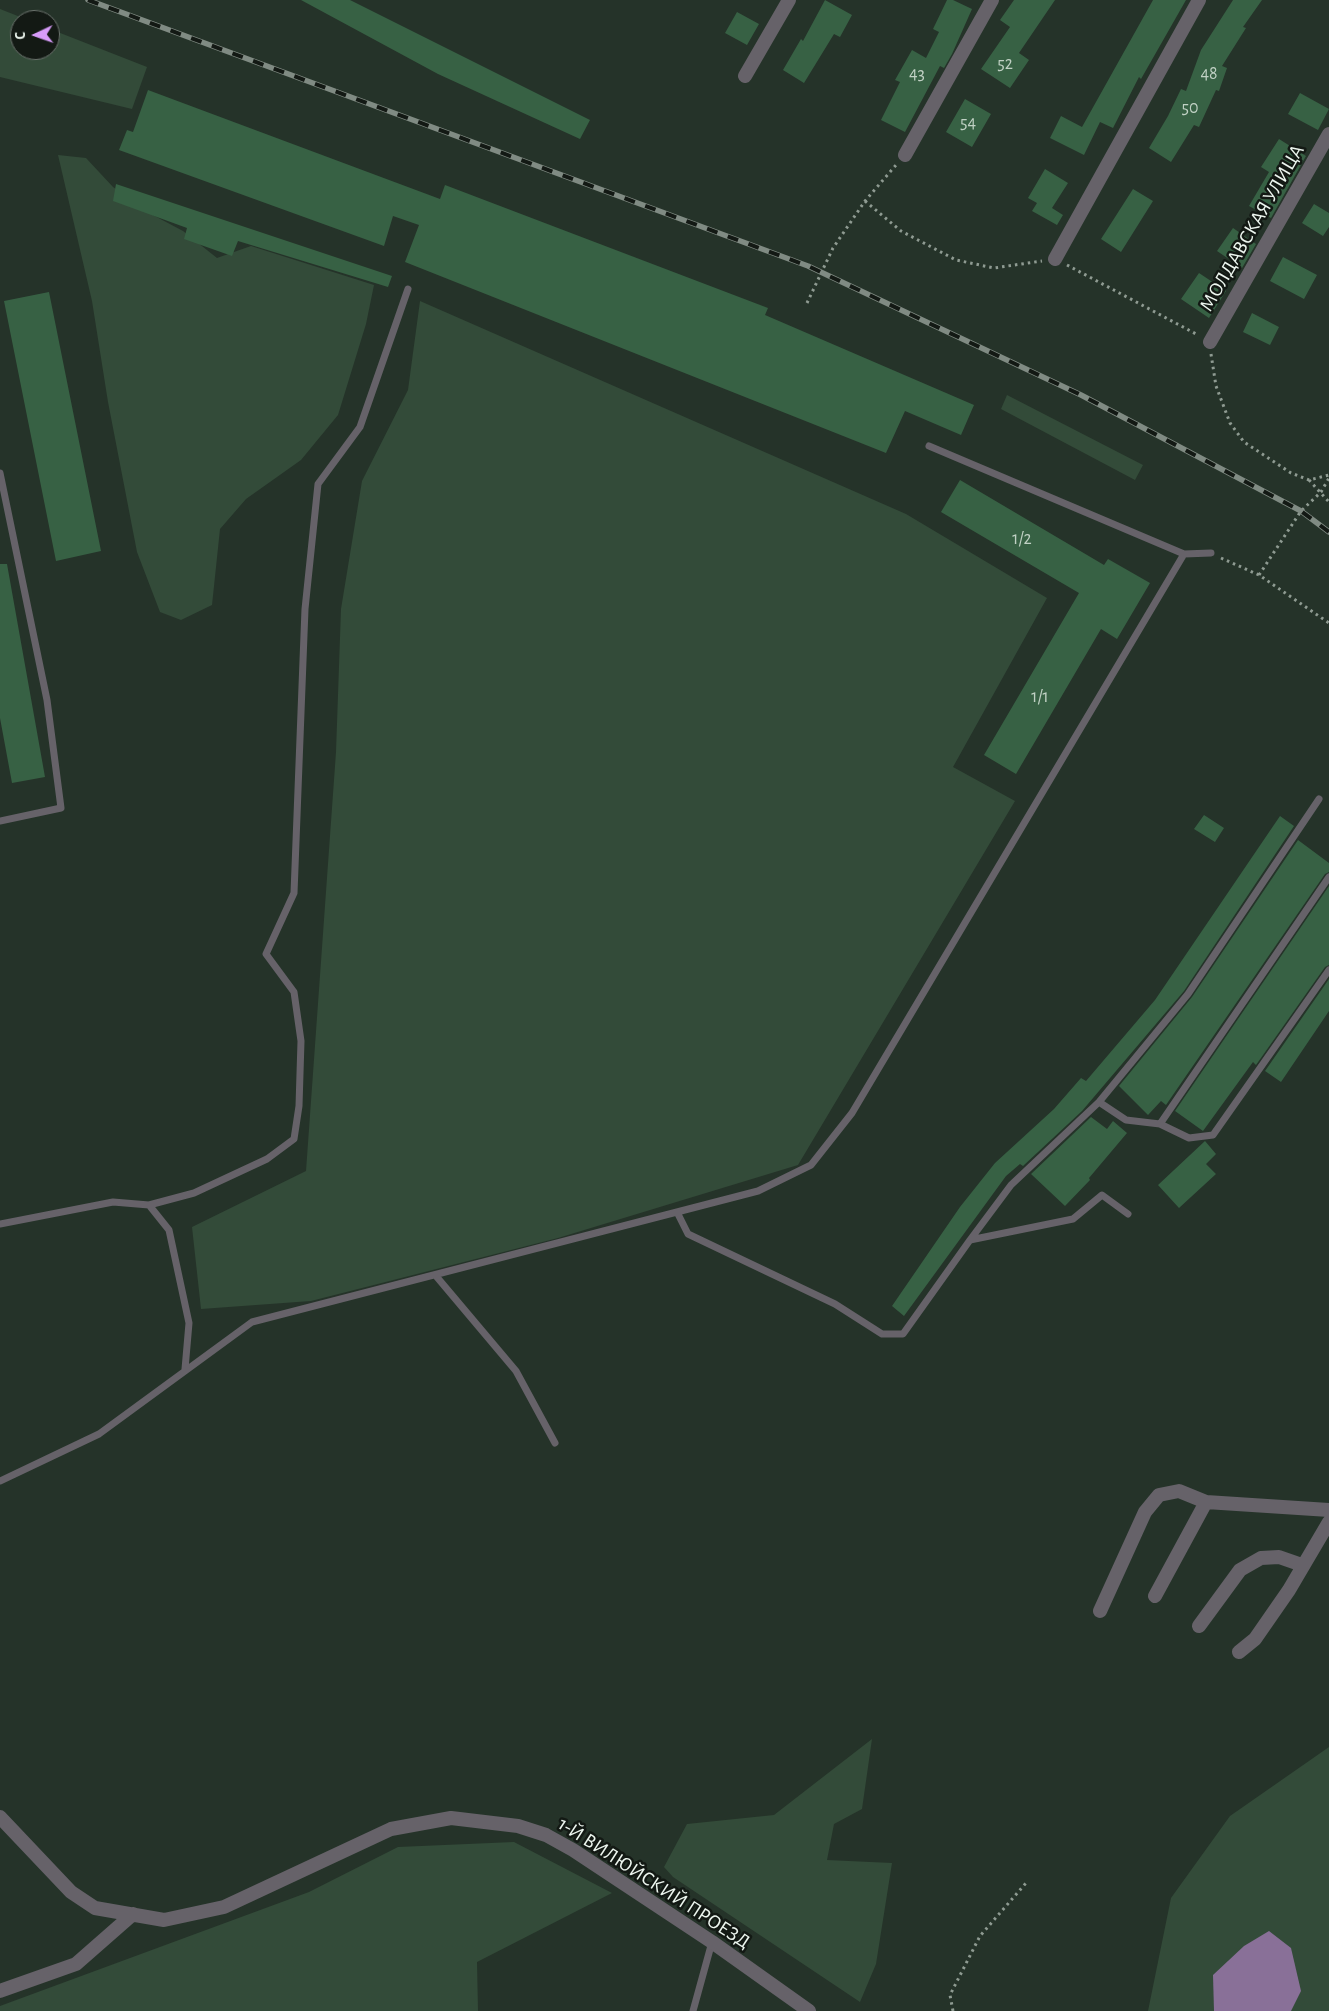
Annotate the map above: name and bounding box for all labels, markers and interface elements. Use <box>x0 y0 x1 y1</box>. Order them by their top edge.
north arrow <box>10 10 60 60</box>
text: С <box>14 31 28 40</box>
house number: 52 <box>997 53 1013 75</box>
house number: 43 <box>909 63 925 85</box>
house number: 48 <box>1200 63 1218 85</box>
house number: 50 <box>1181 97 1199 119</box>
house number: 54 <box>960 112 976 134</box>
street label: МОЛДАВСКАЯ УЛИЦА <box>1194 140 1310 316</box>
house number: 1/2 <box>1012 528 1032 550</box>
house number: 1/1 <box>1031 686 1049 708</box>
street label: 1-Й ВИЛЮЙСКИЙ ПРОЕЗД <box>553 1812 755 1954</box>

